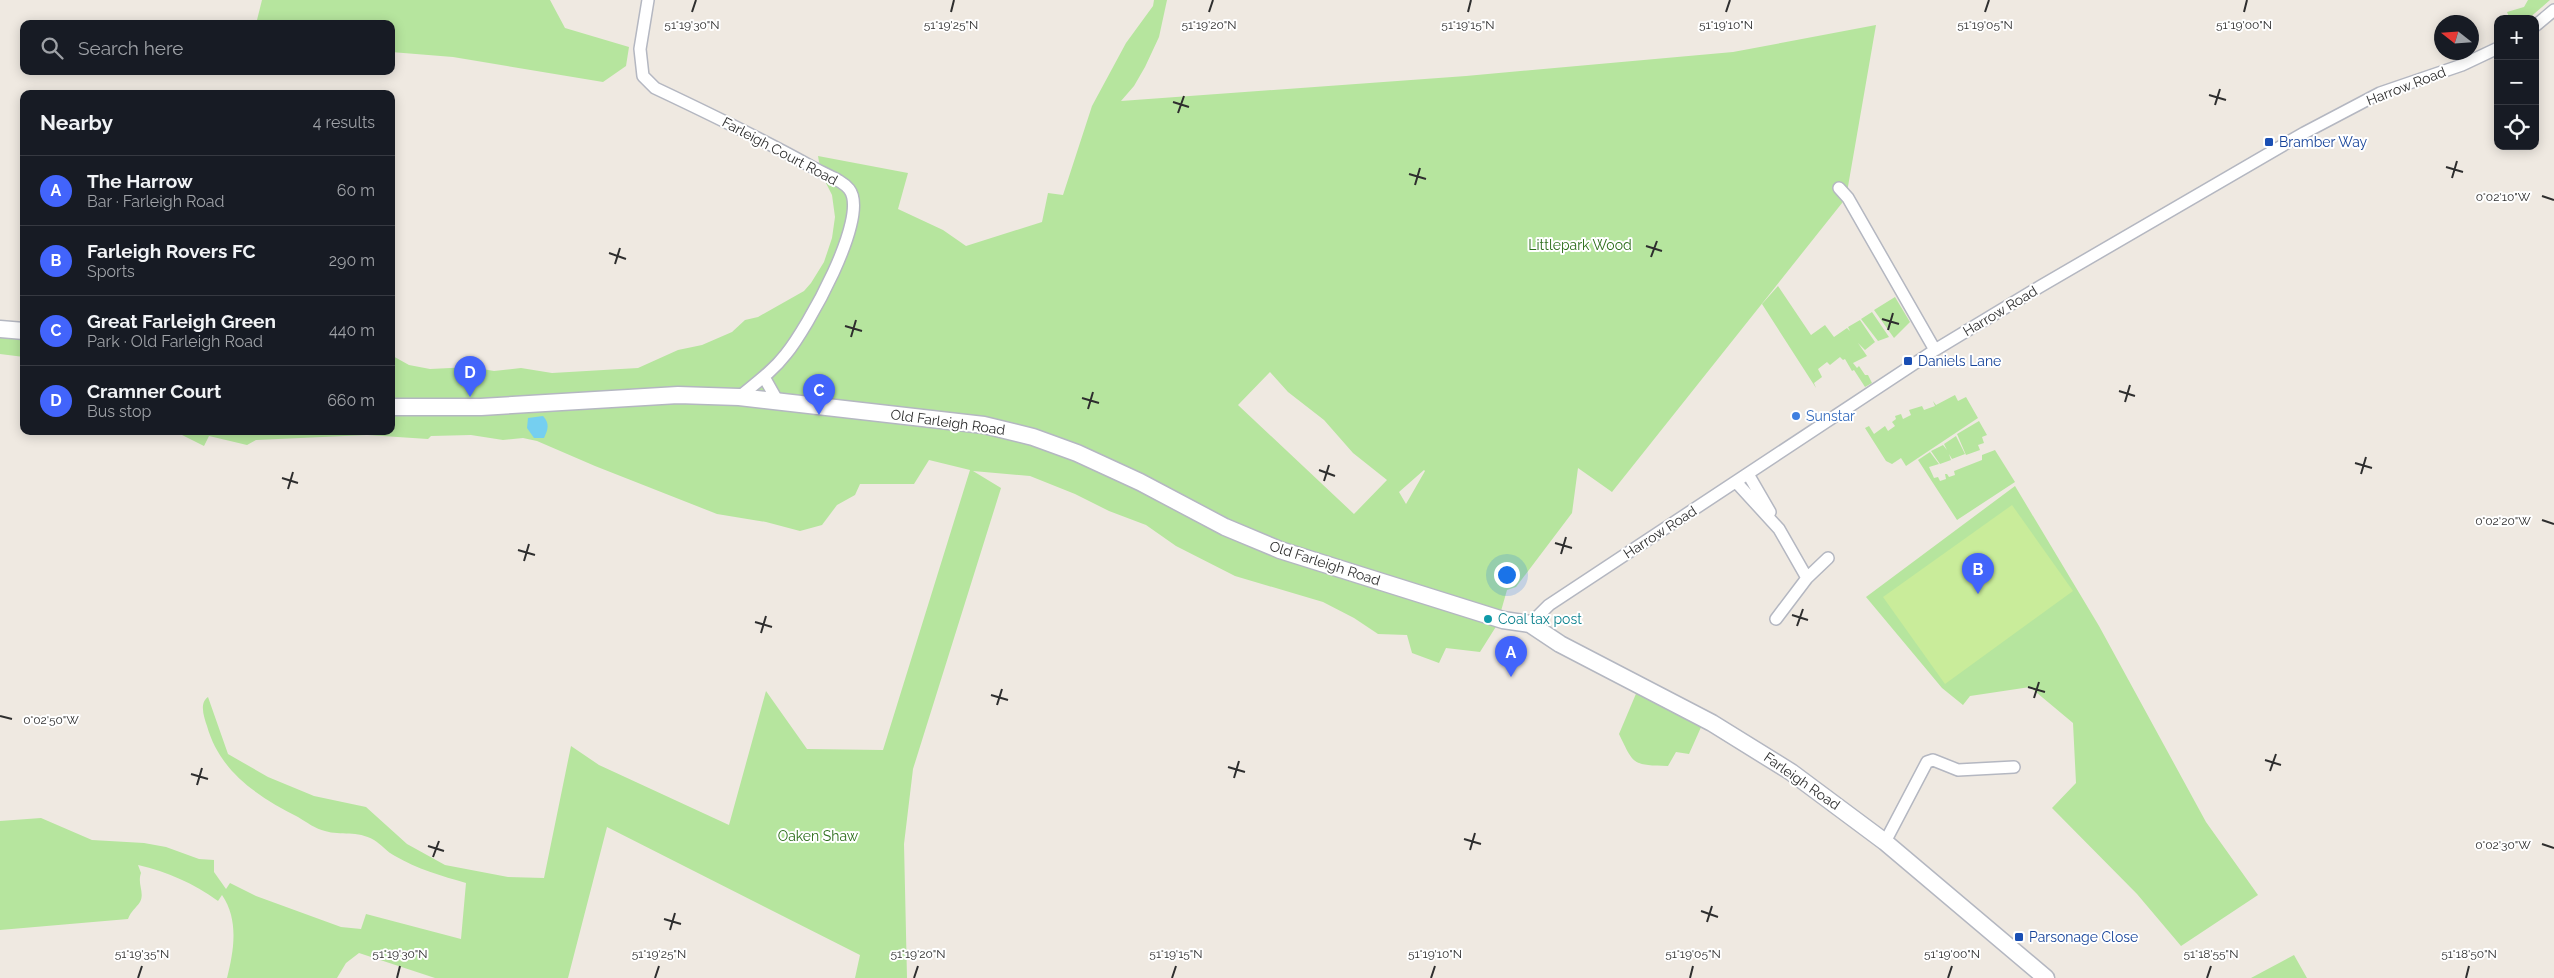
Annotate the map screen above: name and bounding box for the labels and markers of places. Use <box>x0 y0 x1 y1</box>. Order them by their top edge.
place label: Bramber Way <box>2279 134 2368 150</box>
marker: Bramber Way <box>2263 136 2275 148</box>
place label: Daniels Lane <box>1918 353 2001 369</box>
marker: Daniels Lane <box>1902 355 1914 367</box>
pin: D <box>454 356 486 397</box>
pin: C <box>803 374 835 415</box>
place label: Sunstar <box>1806 408 1855 424</box>
marker: Sunstar <box>1790 410 1802 422</box>
pin: B <box>1962 553 1994 594</box>
place label: Coal tax post <box>1498 611 1582 627</box>
marker: Coal tax post <box>1482 613 1494 625</box>
pin: A <box>1495 636 1527 677</box>
place label: Parsonage Close <box>2029 929 2138 945</box>
marker: Parsonage Close <box>2013 931 2025 943</box>

